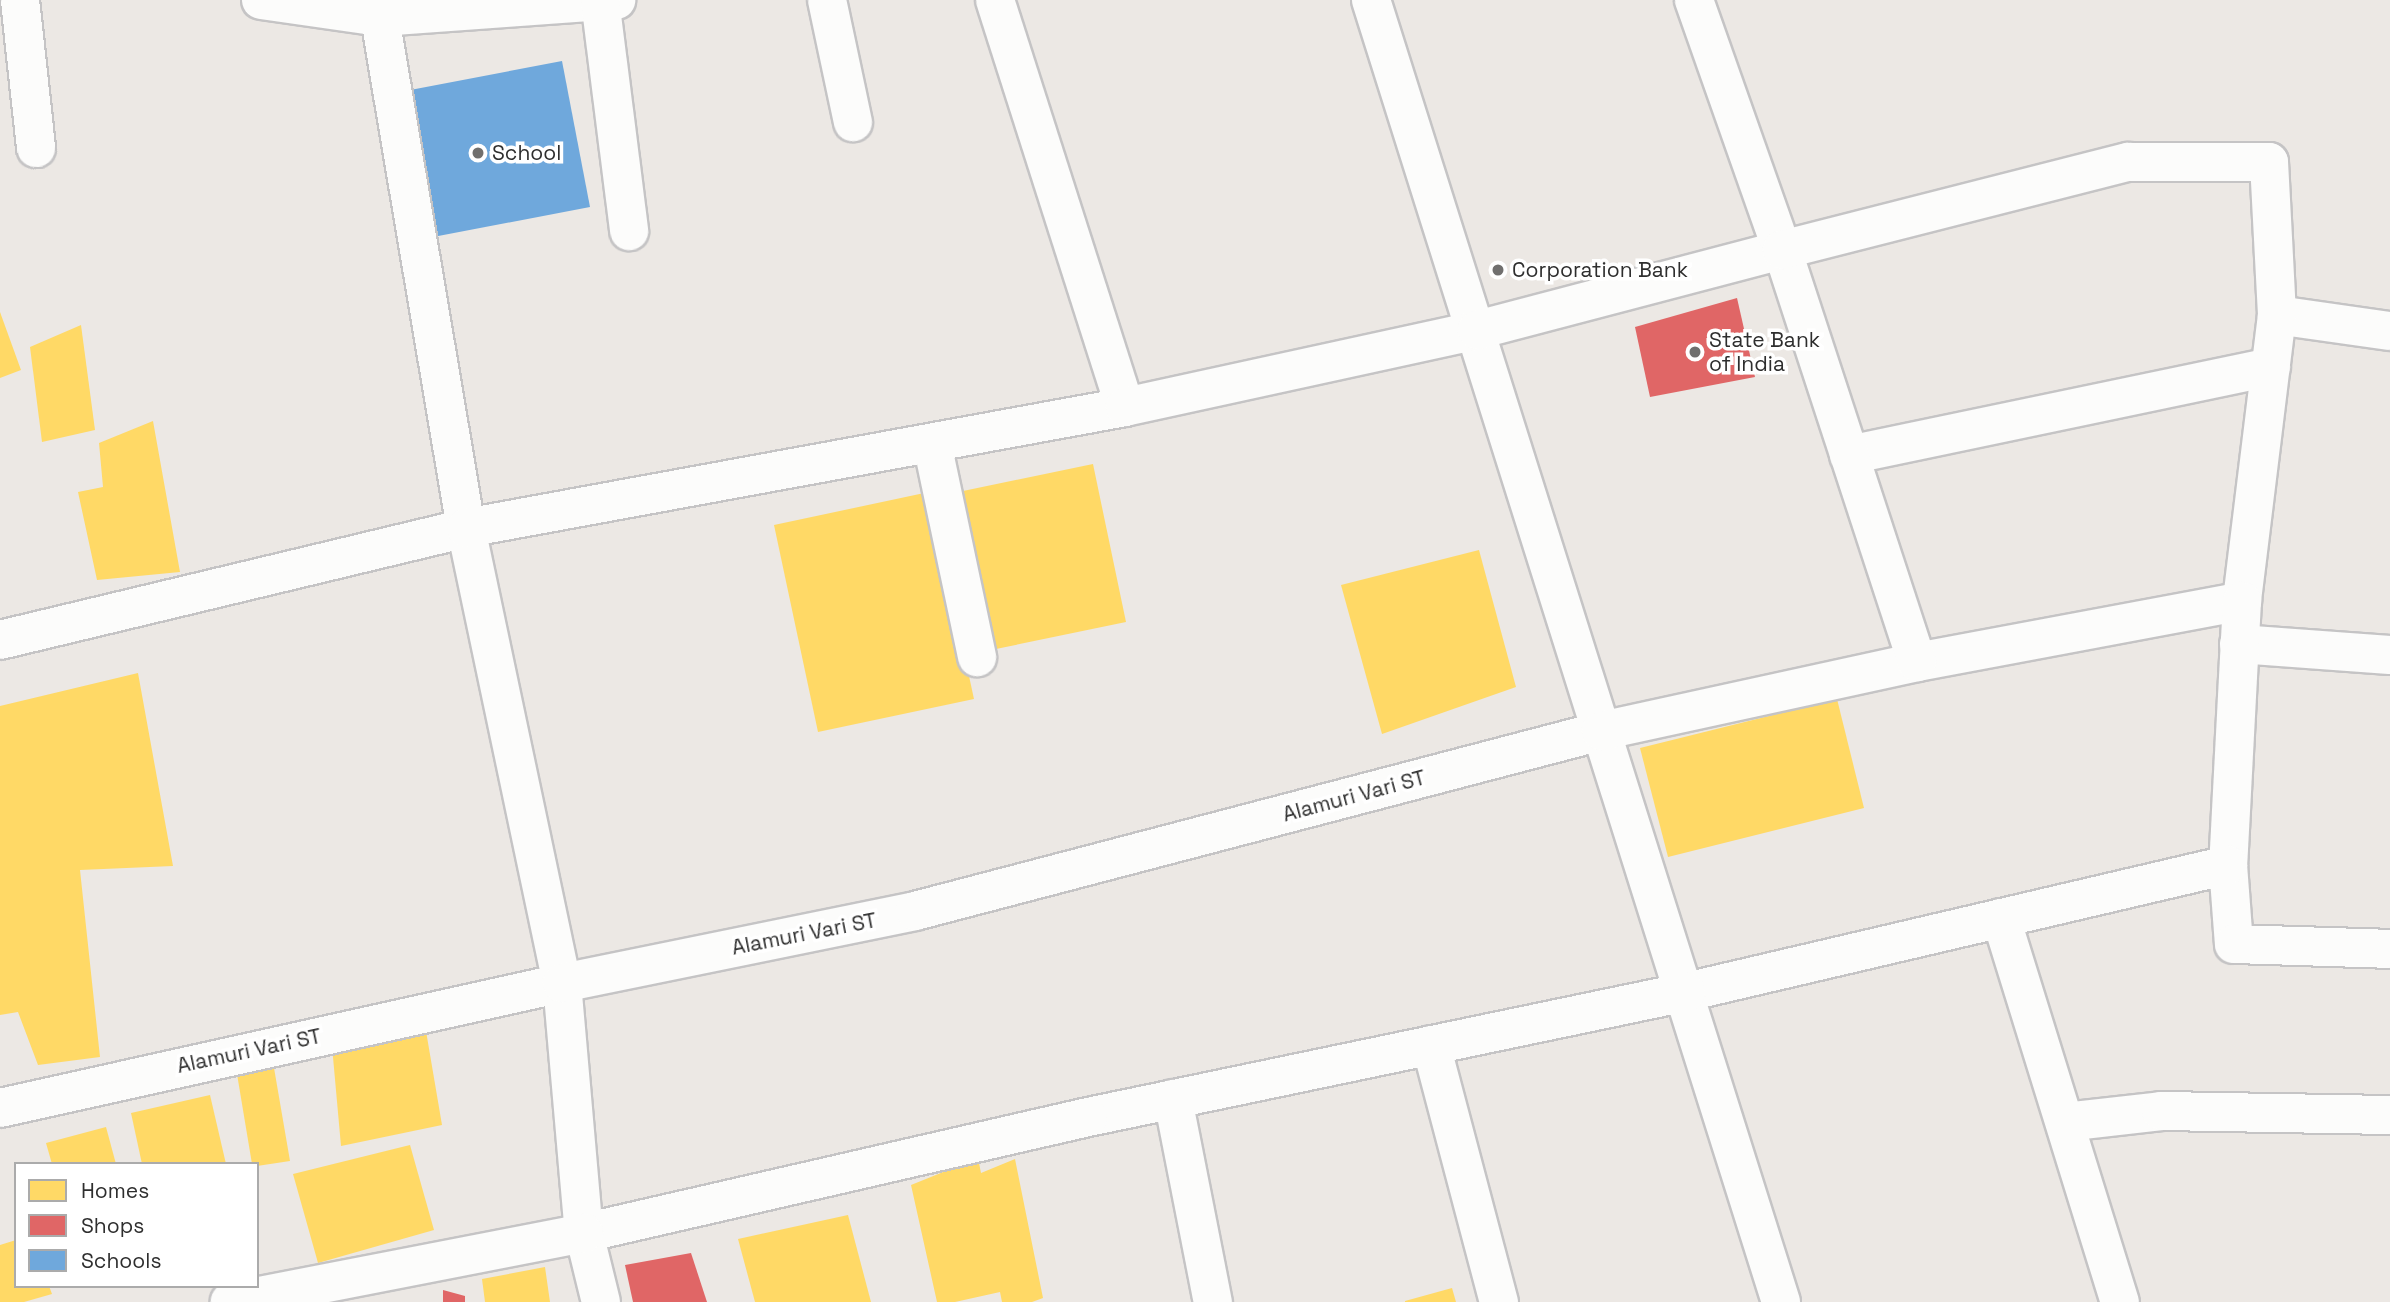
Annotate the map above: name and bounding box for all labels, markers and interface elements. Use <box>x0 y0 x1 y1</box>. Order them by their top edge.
place label: School <box>492 140 561 166</box>
marker: School <box>470 145 486 161</box>
place label: Corporation Bank <box>1512 257 1688 283</box>
marker: Corporation Bank <box>1490 262 1506 278</box>
place label: State Bank of India <box>1709 327 1820 377</box>
marker: State Bank of India <box>1687 344 1703 360</box>
street label: Alamuri Vari ST <box>1280 765 1428 827</box>
street label: Alamuri Vari ST <box>729 908 879 960</box>
street label: Alamuri Vari ST <box>174 1023 324 1079</box>
legend <box>14 1162 259 1288</box>
text: Homes <box>81 1177 149 1204</box>
text: Shops <box>81 1212 144 1239</box>
text: Schools <box>81 1247 161 1274</box>

